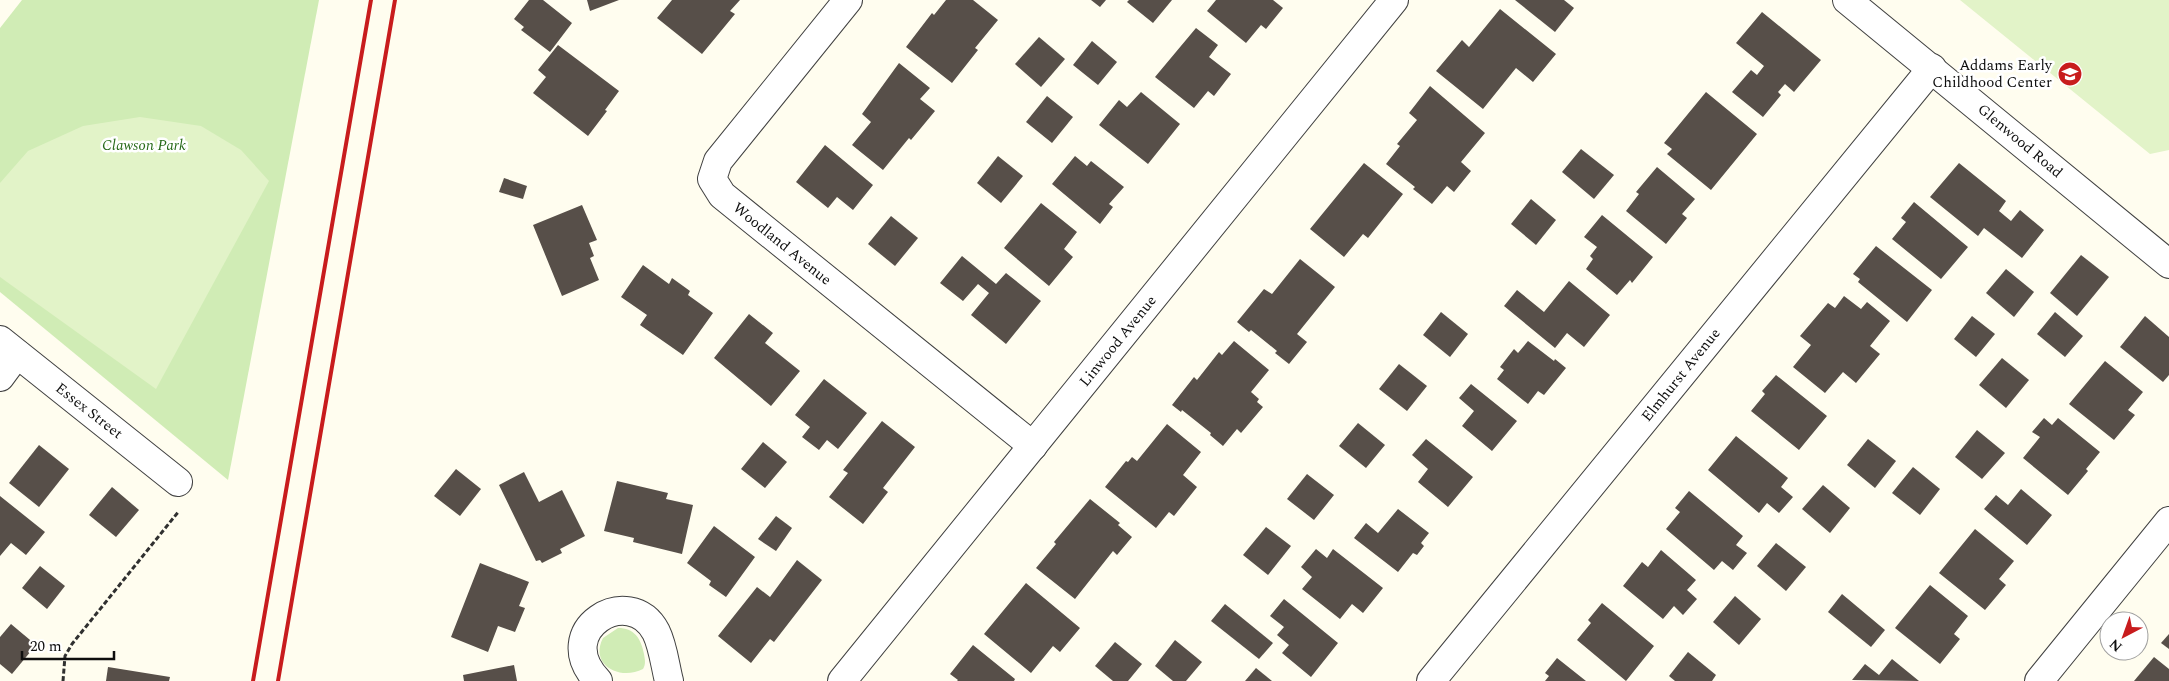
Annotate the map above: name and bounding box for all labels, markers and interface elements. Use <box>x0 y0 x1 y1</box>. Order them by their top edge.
place label: Addams Early Childhood Center <box>1932 54 2053 94</box>
school or university icon: Addams Early Childhood Center <box>2057 61 2083 87</box>
street label: Glenwood Road <box>1972 98 2068 184</box>
park label: Clawson Park <box>102 134 186 157</box>
street label: Woodland Avenue <box>728 197 836 291</box>
street label: Linwood Avenue <box>1074 290 1162 392</box>
street label: Elmhurst Avenue <box>1636 323 1726 427</box>
street label: Essex Street <box>50 377 128 445</box>
north arrow <box>2099 611 2149 661</box>
scale bar <box>22 628 115 660</box>
text: N <box>2105 634 2127 657</box>
text: 20 m <box>30 635 62 658</box>

